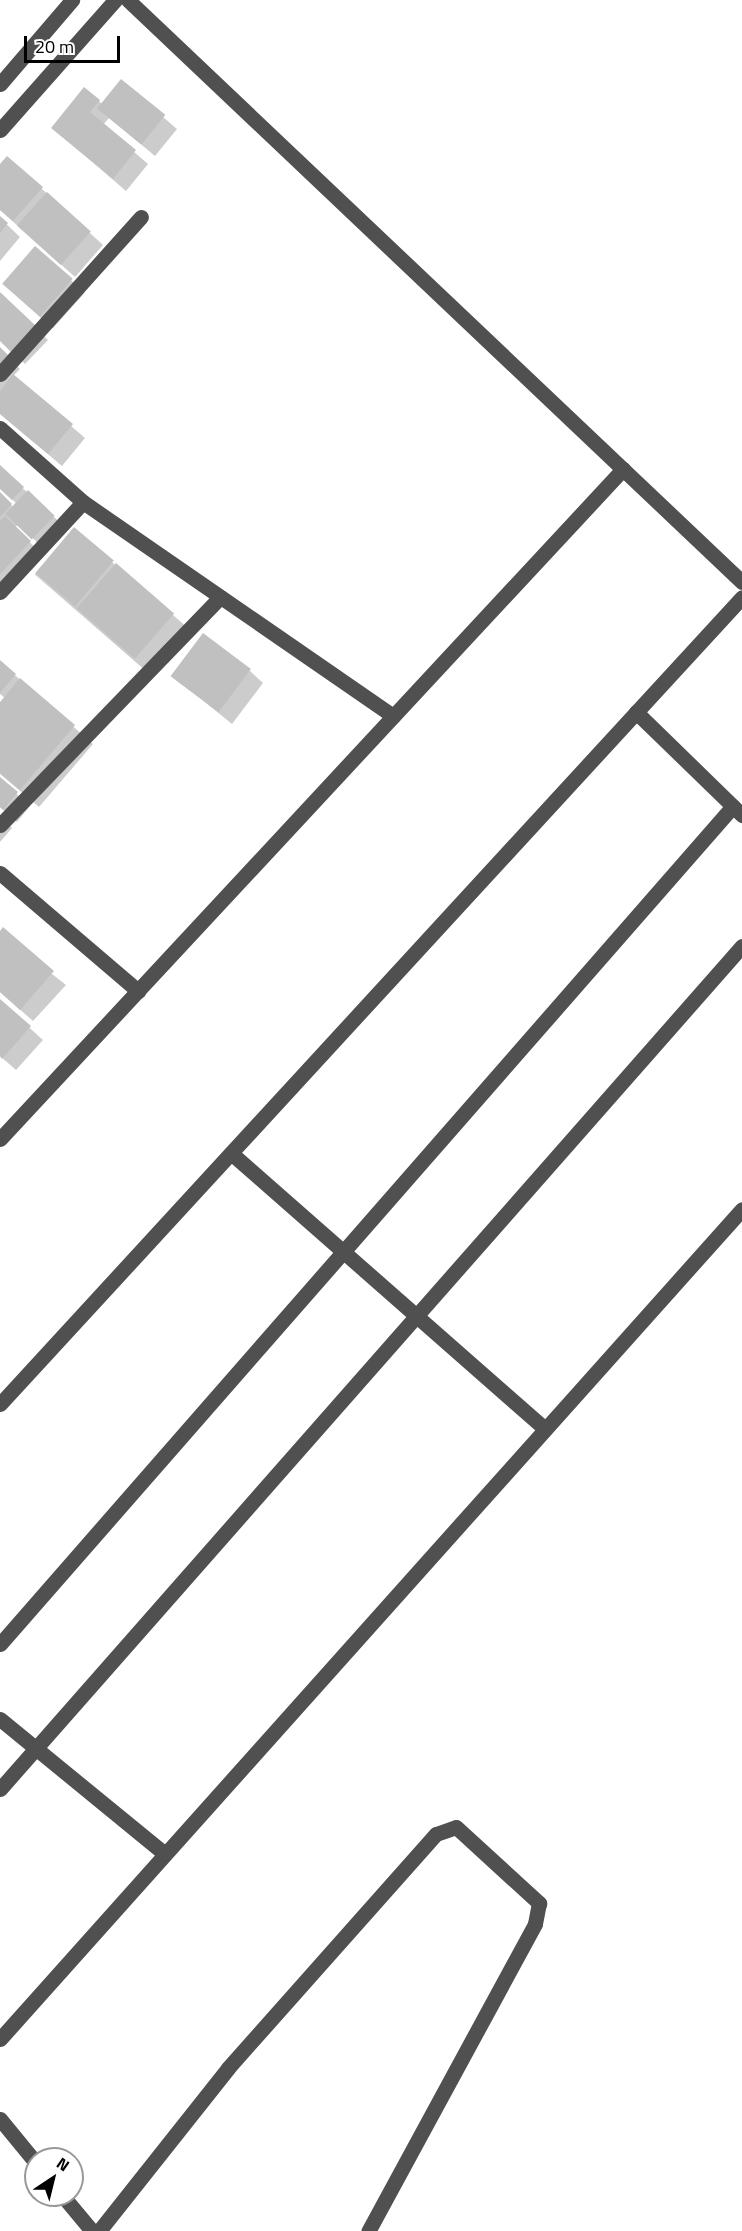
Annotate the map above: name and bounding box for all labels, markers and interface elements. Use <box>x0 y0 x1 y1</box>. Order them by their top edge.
scale bar <box>27 24 123 62</box>
text: 20 m <box>35 33 74 60</box>
north arrow <box>24 2147 84 2207</box>
text: N <box>52 2151 75 2177</box>

